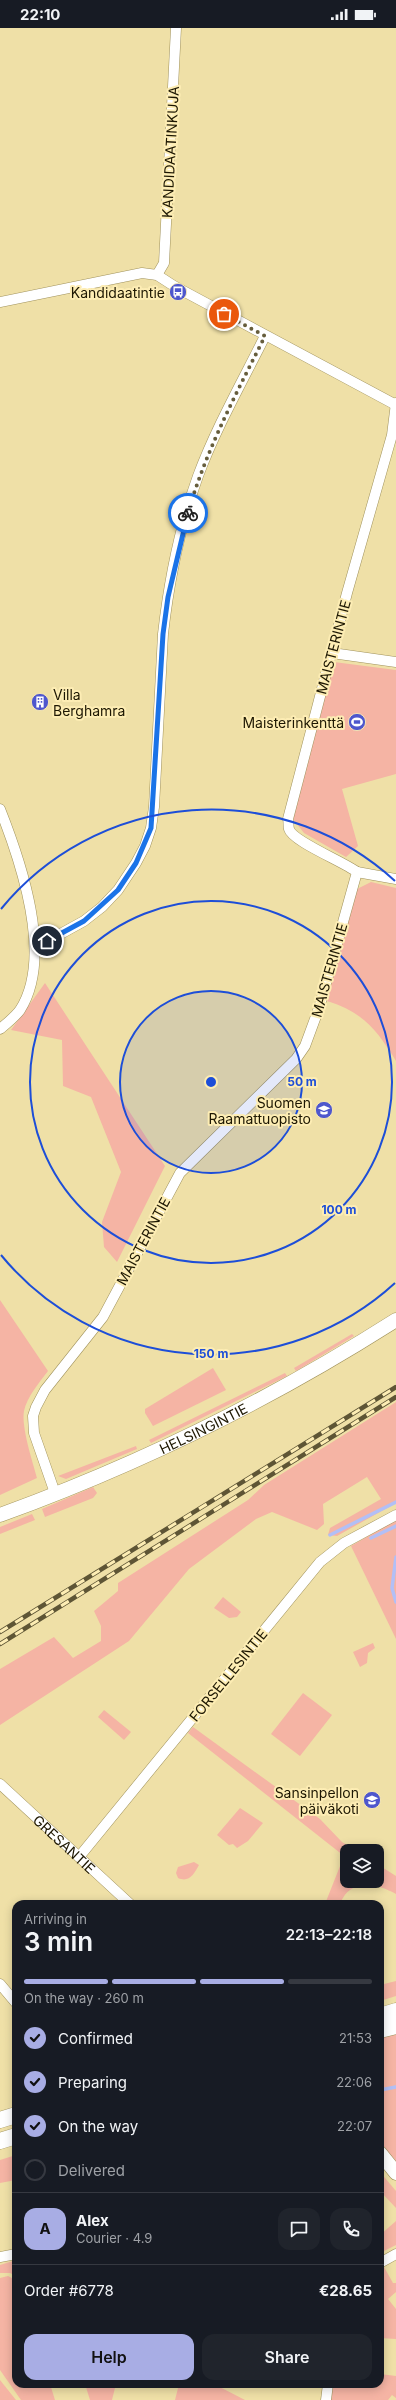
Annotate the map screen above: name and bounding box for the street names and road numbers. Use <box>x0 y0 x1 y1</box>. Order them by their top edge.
street label: KANDIDAATINKUJA <box>158 85 182 218</box>
street label: MAISTERINTIE <box>312 598 354 696</box>
street label: MAISTERINTIE <box>307 921 351 1019</box>
street label: MAISTERINTIE <box>113 1194 173 1288</box>
street label: HELSINGINTIE <box>156 1399 250 1457</box>
street label: FORSELLESINTIE <box>185 1625 271 1725</box>
street label: GRESANTIE <box>30 1811 99 1877</box>

